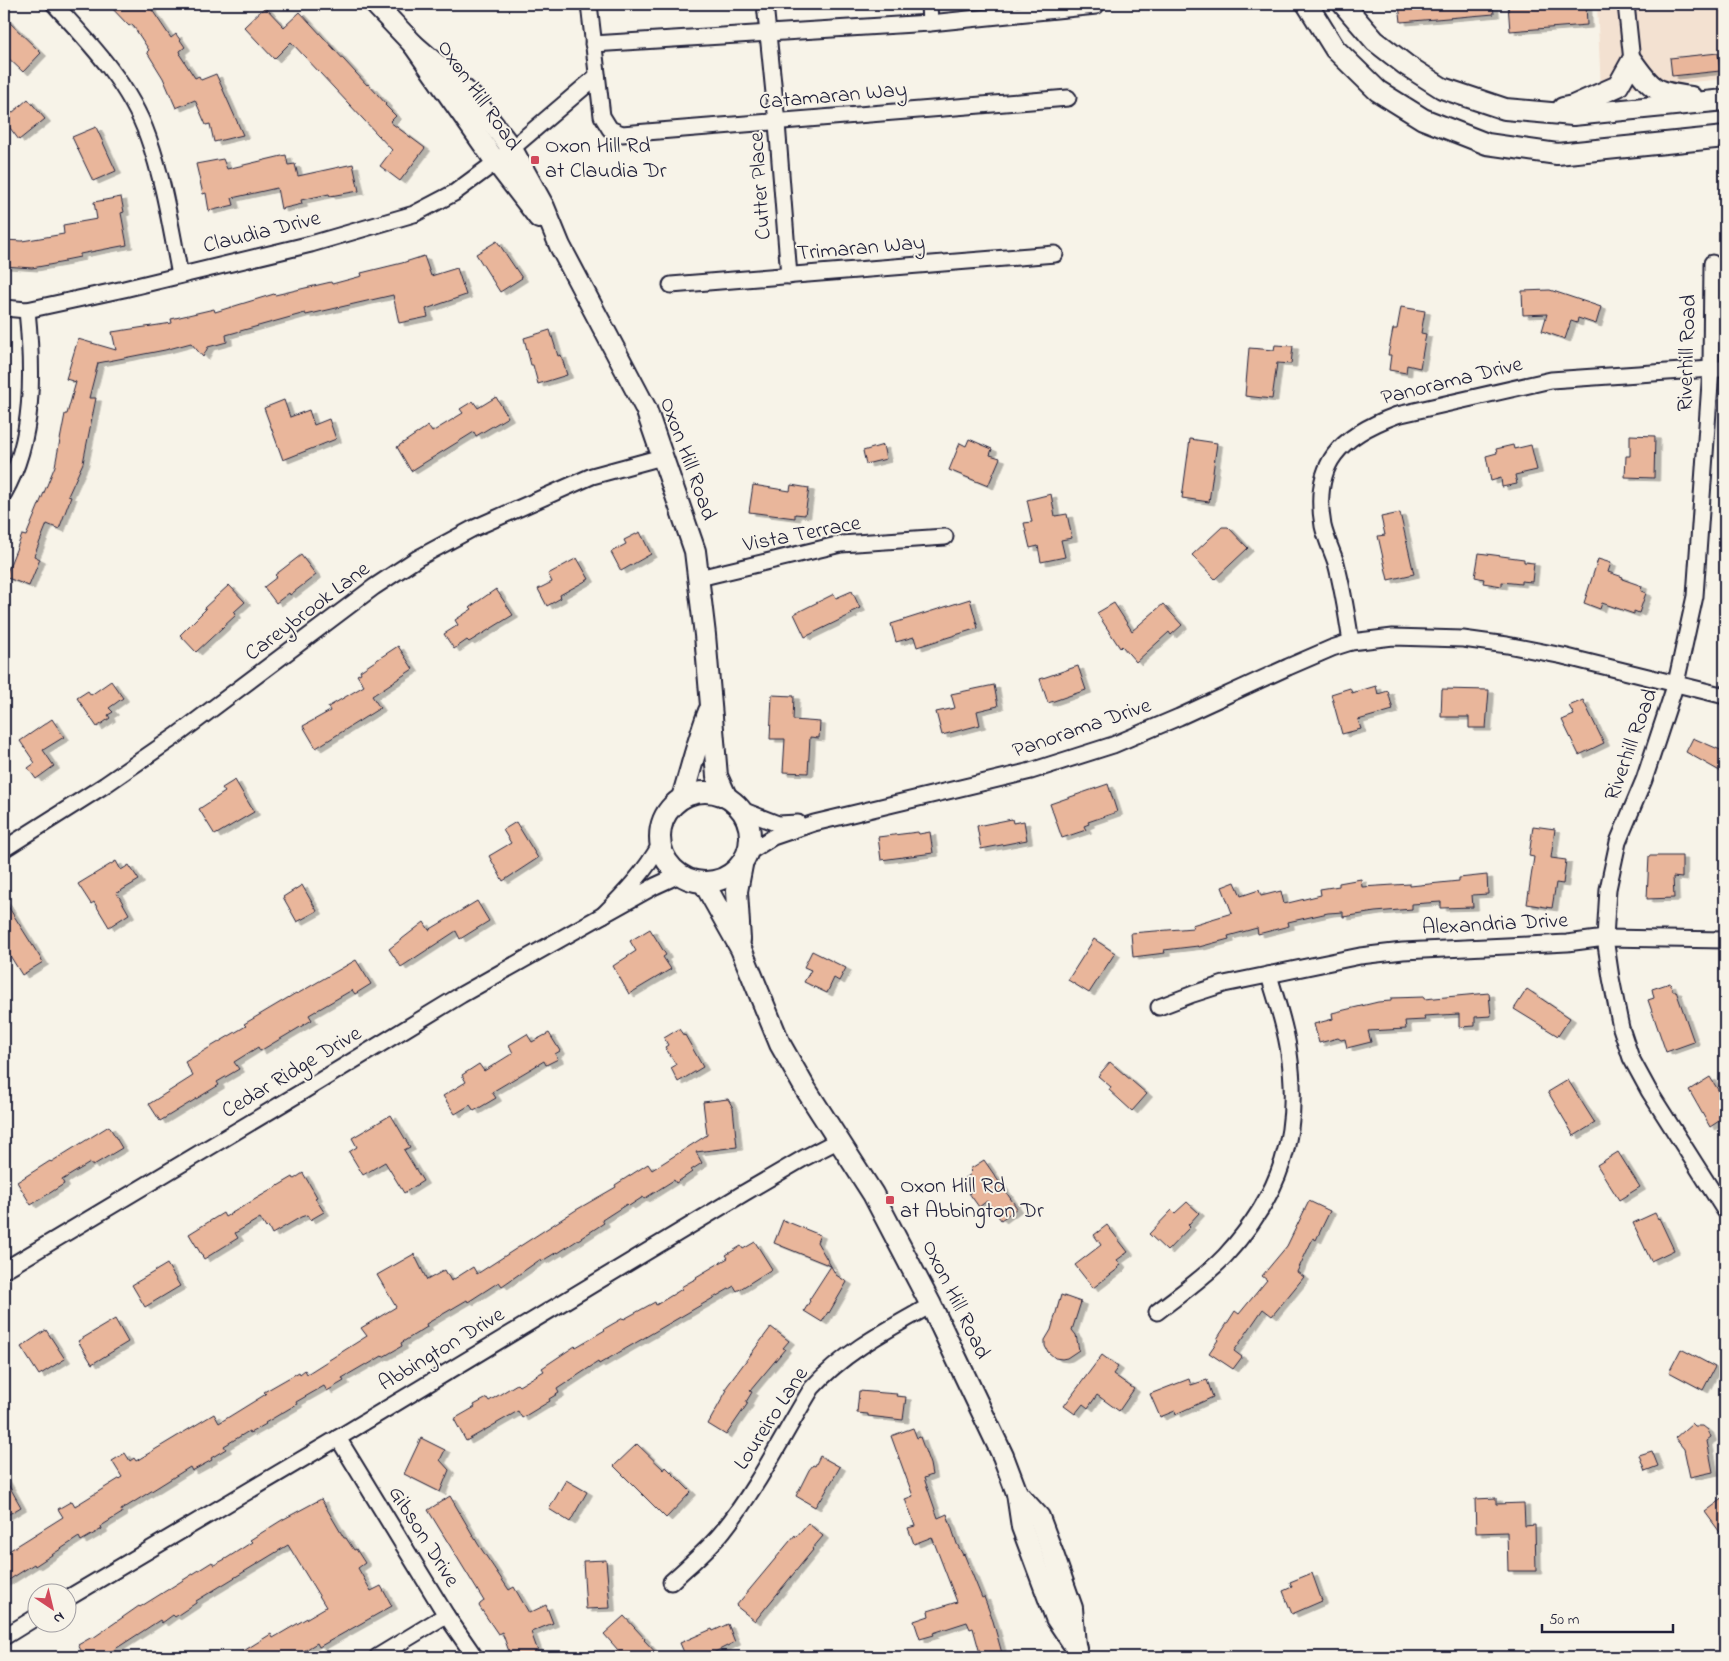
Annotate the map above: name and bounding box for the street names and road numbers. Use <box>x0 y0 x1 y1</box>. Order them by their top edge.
street label: Oxon Hill Road <box>428 34 528 158</box>
street label: Catamaran Way <box>758 75 908 120</box>
street label: Cutter Place <box>741 131 781 241</box>
street label: Claudia Drive <box>200 203 324 263</box>
street label: Trimaran Way <box>796 227 927 272</box>
street label: Riverhill Road <box>1670 294 1706 412</box>
street label: Panorama Drive <box>1378 349 1526 415</box>
street label: Oxon Hill Road <box>650 393 724 525</box>
street label: Vista Terrace <box>740 508 864 562</box>
street label: Careybrook Lane <box>239 554 378 671</box>
street label: Riverhill Road <box>1597 685 1667 805</box>
street label: Panorama Drive <box>1008 690 1156 768</box>
street label: Alexandria Drive <box>1421 905 1569 945</box>
street label: Cedar Ridge Drive <box>216 1018 369 1128</box>
street label: Oxon Hill Road <box>912 1235 998 1365</box>
street label: Abbington Drive <box>373 1300 512 1401</box>
street label: Loureiro Lane <box>727 1361 817 1477</box>
street label: Gibson Drive <box>379 1480 467 1594</box>

